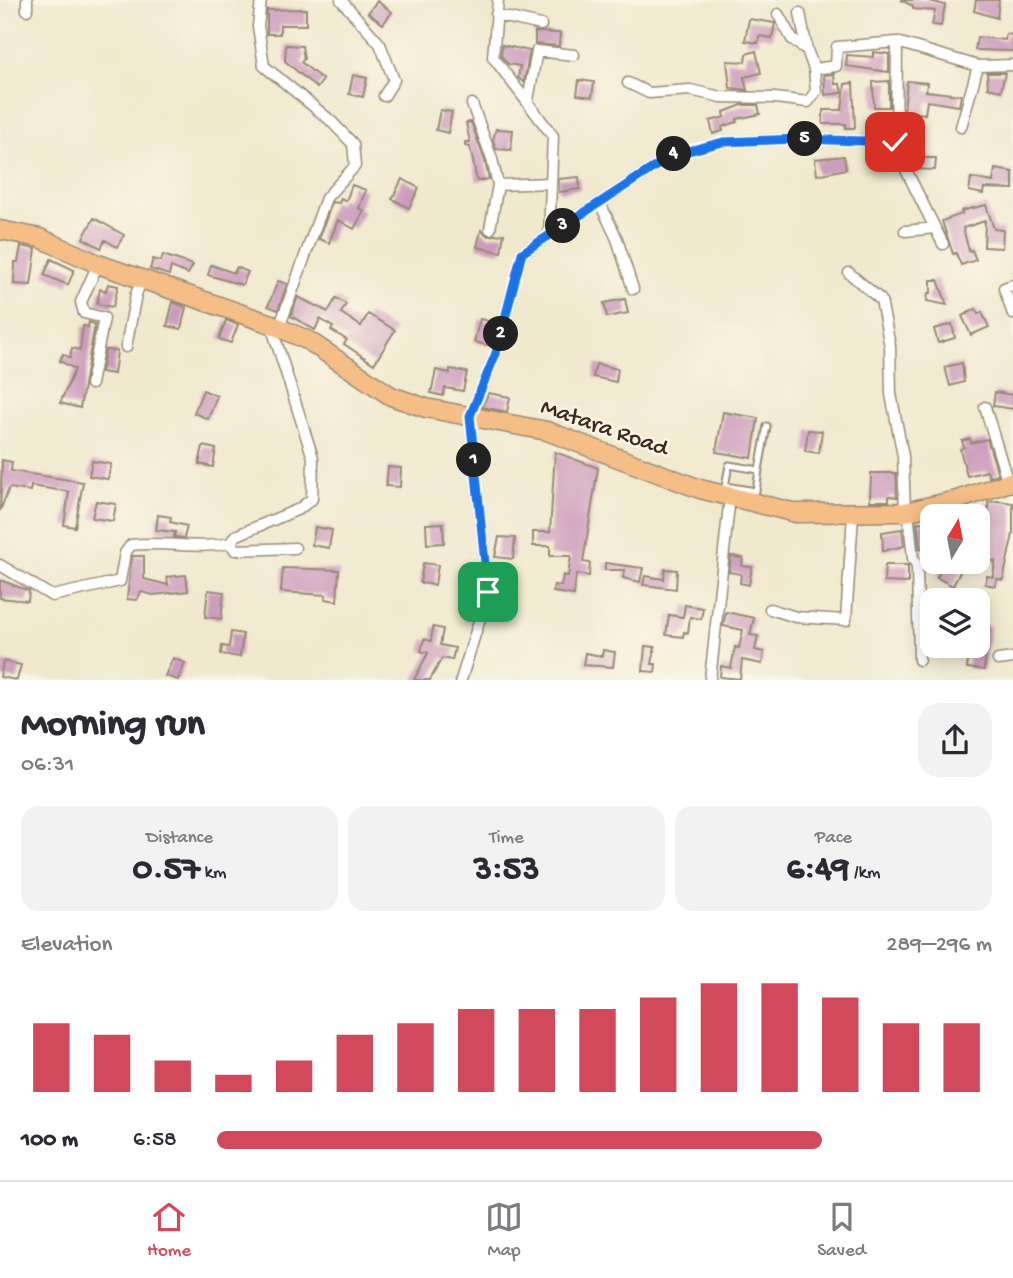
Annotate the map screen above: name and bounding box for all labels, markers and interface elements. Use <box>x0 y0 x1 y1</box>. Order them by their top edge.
pin <box>865 112 925 172</box>
pin: 5 <box>788 122 822 156</box>
icon: check <box>876 123 914 161</box>
text: 5 <box>800 127 810 150</box>
pin: 4 <box>656 136 692 172</box>
text: 4 <box>669 142 678 165</box>
pin: 3 <box>546 208 580 244</box>
text: 3 <box>558 214 567 237</box>
pin: 2 <box>484 316 518 352</box>
text: 2 <box>496 322 505 345</box>
street label: Matara Road <box>536 394 673 465</box>
pin: 1 <box>456 442 491 477</box>
text: 1 <box>470 448 477 471</box>
north arrow <box>920 504 990 574</box>
map controls <box>920 504 990 658</box>
pin <box>458 562 518 622</box>
icon: arrive <box>469 573 507 611</box>
button: layers <box>920 588 990 658</box>
button: share <box>918 703 992 777</box>
text: Morning run <box>21 704 205 748</box>
text: 06:31 <box>21 752 74 779</box>
text: Distance <box>146 827 213 850</box>
text: Time <box>489 827 524 850</box>
text: Pace <box>815 827 852 850</box>
text: 0.57 <box>133 850 200 891</box>
text: 3:53 <box>474 850 539 891</box>
text: 6:49 <box>787 850 849 891</box>
text: km <box>200 862 226 885</box>
text: /km <box>849 862 880 885</box>
text: Elevation <box>21 932 112 959</box>
text: 289–296 m <box>886 932 992 959</box>
text: 100 m <box>21 1127 78 1154</box>
text: 6:58 <box>133 1127 177 1154</box>
tab: Home <box>147 1198 191 1263</box>
tab: Map <box>485 1198 523 1263</box>
tab: Saved <box>817 1198 866 1263</box>

